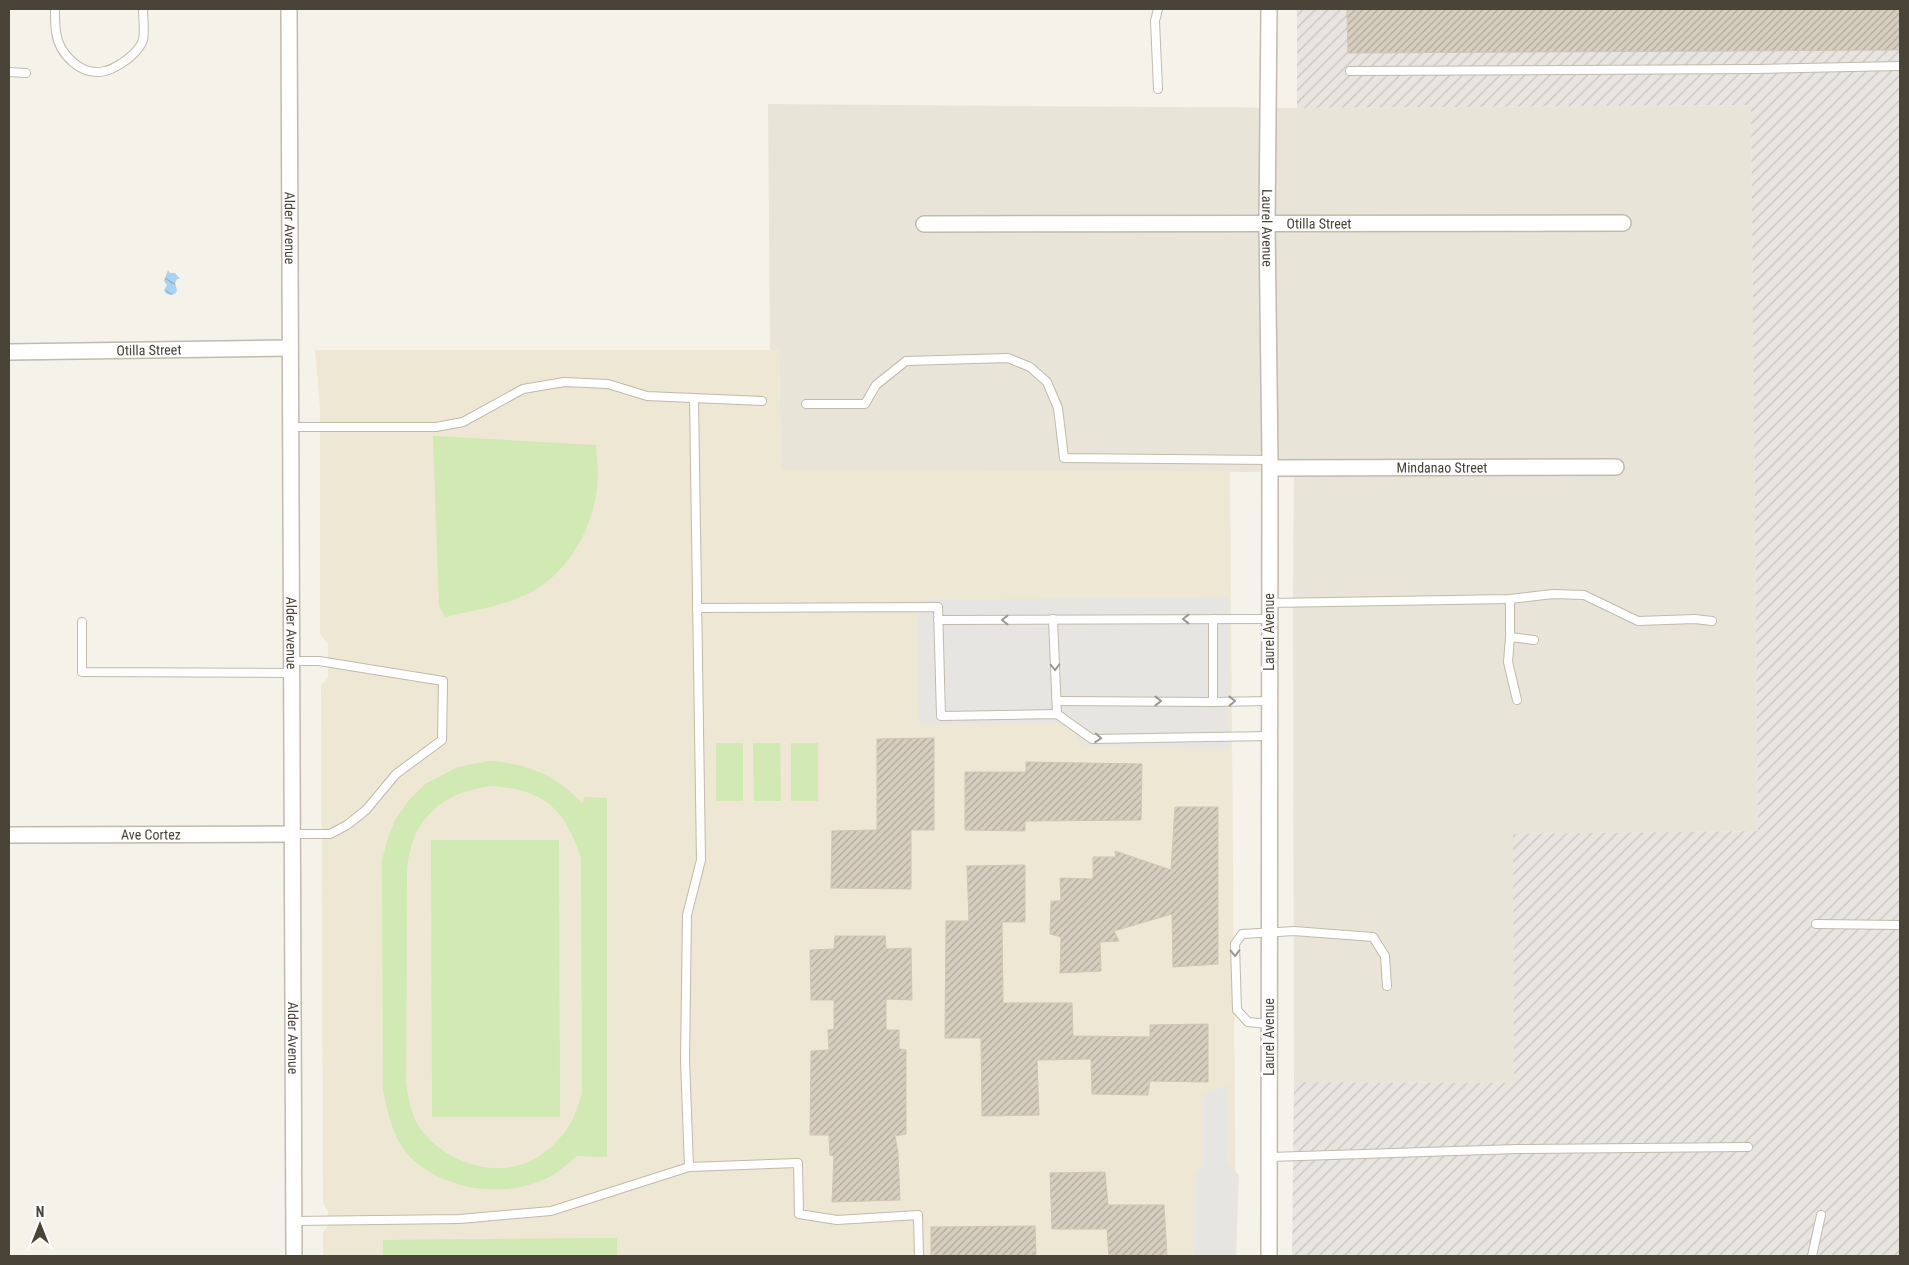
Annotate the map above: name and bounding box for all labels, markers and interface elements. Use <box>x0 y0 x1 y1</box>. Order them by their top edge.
street label: Laurel Avenue <box>1259 189 1276 267</box>
street label: Alder Avenue <box>282 192 298 265</box>
street label: Otilla Street <box>1286 215 1352 231</box>
street label: Otilla Street <box>116 342 182 358</box>
street label: Mindanao Street <box>1397 459 1487 476</box>
street label: Laurel Avenue <box>1261 593 1277 671</box>
street label: Alder Avenue <box>283 597 300 670</box>
one-way arrow <box>1181 614 1189 624</box>
one-way arrow <box>1000 615 1008 625</box>
one-way arrow <box>1050 663 1061 671</box>
one-way arrow <box>1154 696 1162 706</box>
one-way arrow <box>1228 696 1236 707</box>
one-way arrow <box>1095 732 1103 743</box>
street label: Ave Cortez <box>121 826 181 843</box>
one-way arrow <box>1230 950 1240 957</box>
street label: Laurel Avenue <box>1261 998 1277 1076</box>
street label: Alder Avenue <box>285 1002 301 1075</box>
north arrow <box>15 1200 65 1250</box>
text: N <box>36 1204 44 1220</box>

